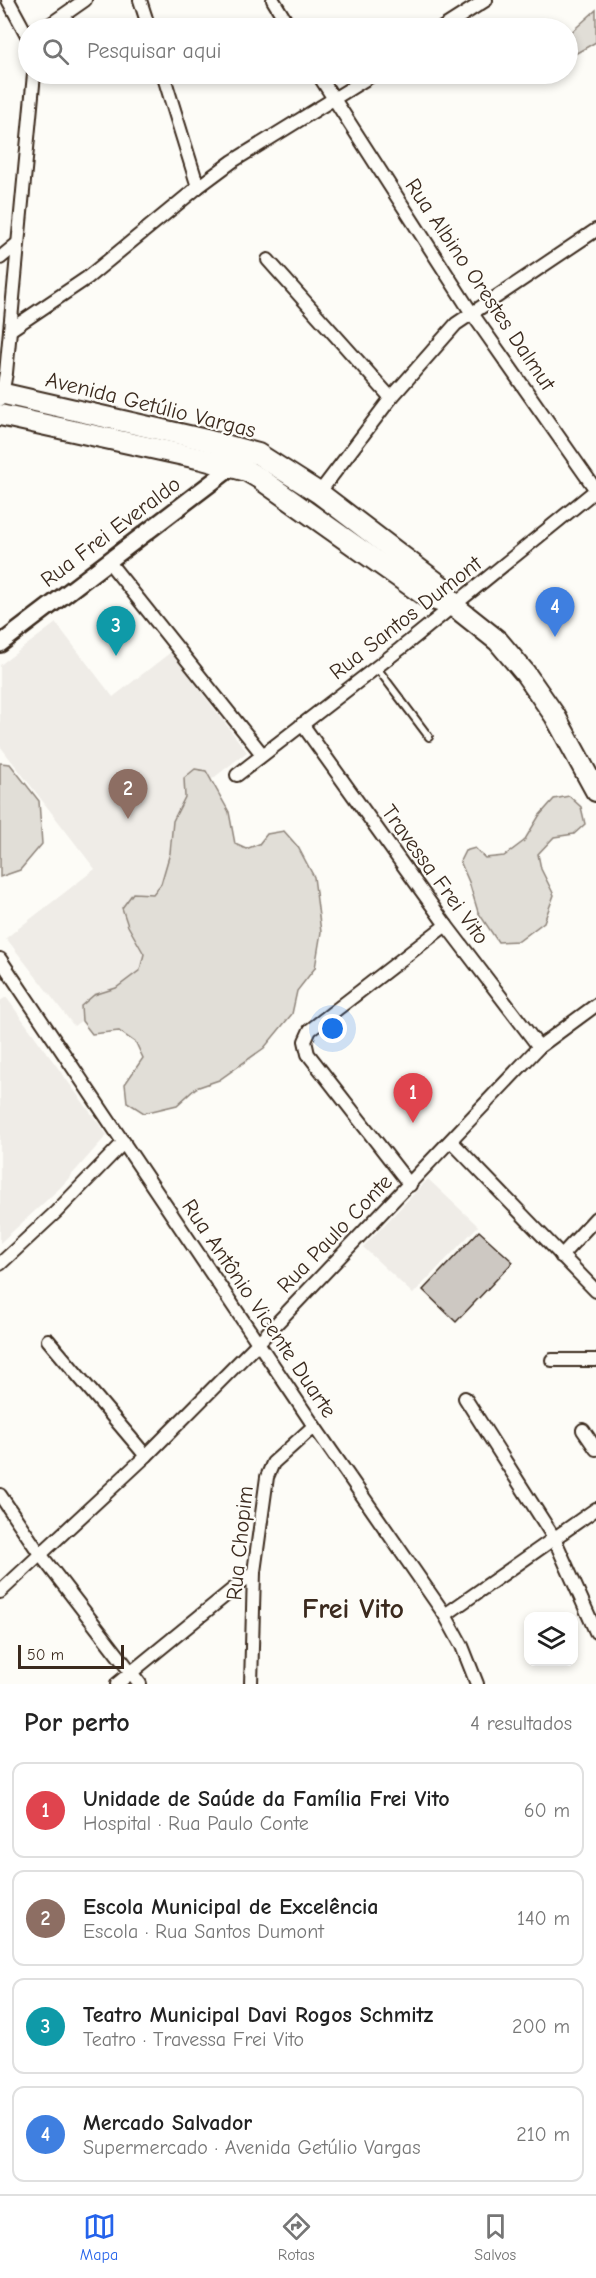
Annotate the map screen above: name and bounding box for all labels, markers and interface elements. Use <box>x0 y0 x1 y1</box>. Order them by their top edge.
search box <box>18 18 578 84</box>
icon: search <box>39 35 72 68</box>
text: Pesquisar aqui <box>87 38 222 64</box>
street label: Rua Albino Orestes Dalmut <box>399 174 561 396</box>
street label: Avenida Getúlio Vargas <box>43 366 258 444</box>
street label: Rua Frei Everaldo <box>36 471 186 593</box>
street label: Rua Santos Dumont <box>324 550 487 685</box>
pin: 4 <box>536 588 574 637</box>
pin: 3 <box>96 606 136 656</box>
pin: 2 <box>108 770 148 819</box>
street label: Travessa Frei Vito <box>376 800 495 950</box>
your location <box>318 1014 347 1043</box>
pin: 1 <box>394 1074 432 1123</box>
street label: Rua Paulo Conte <box>272 1169 398 1298</box>
street label: Rua Antônio Vicente Duarte <box>176 1194 342 1423</box>
street label: Rua Chopim <box>221 1485 259 1602</box>
district label: Frei Vito <box>302 1593 404 1625</box>
map controls <box>524 1612 578 1666</box>
button: layers <box>524 1612 578 1666</box>
scale bar <box>18 1642 124 1670</box>
text: 50 m <box>27 1646 64 1664</box>
text: Por perto <box>24 1708 130 1738</box>
text: 4 resultados <box>470 1712 572 1735</box>
text: Unidade de Saúde da Família Frei Vito <box>83 1786 450 1812</box>
text: 1 <box>42 1799 49 1822</box>
text: 60 m <box>524 1799 570 1822</box>
text: Hospital · Rua Paulo Conte <box>83 1812 309 1835</box>
text: Escola Municipal de Excelência <box>83 1894 379 1920</box>
text: 2 <box>41 1907 50 1930</box>
text: 140 m <box>517 1907 570 1930</box>
text: Escola · Rua Santos Dumont <box>83 1920 324 1943</box>
text: Teatro Municipal Davi Rogos Schmitz <box>83 2002 433 2028</box>
text: 3 <box>41 2015 50 2038</box>
text: 200 m <box>512 2015 570 2038</box>
text: Teatro · Travessa Frei Vito <box>83 2028 304 2051</box>
text: Mercado Salvador <box>83 2110 252 2136</box>
text: 4 <box>41 2123 50 2146</box>
text: 210 m <box>516 2123 570 2146</box>
text: Supermercado · Avenida Getúlio Vargas <box>83 2136 421 2159</box>
tab: Mapa <box>80 2210 118 2264</box>
tab: Rotas <box>278 2210 315 2264</box>
tab: Salvos <box>474 2210 516 2264</box>

